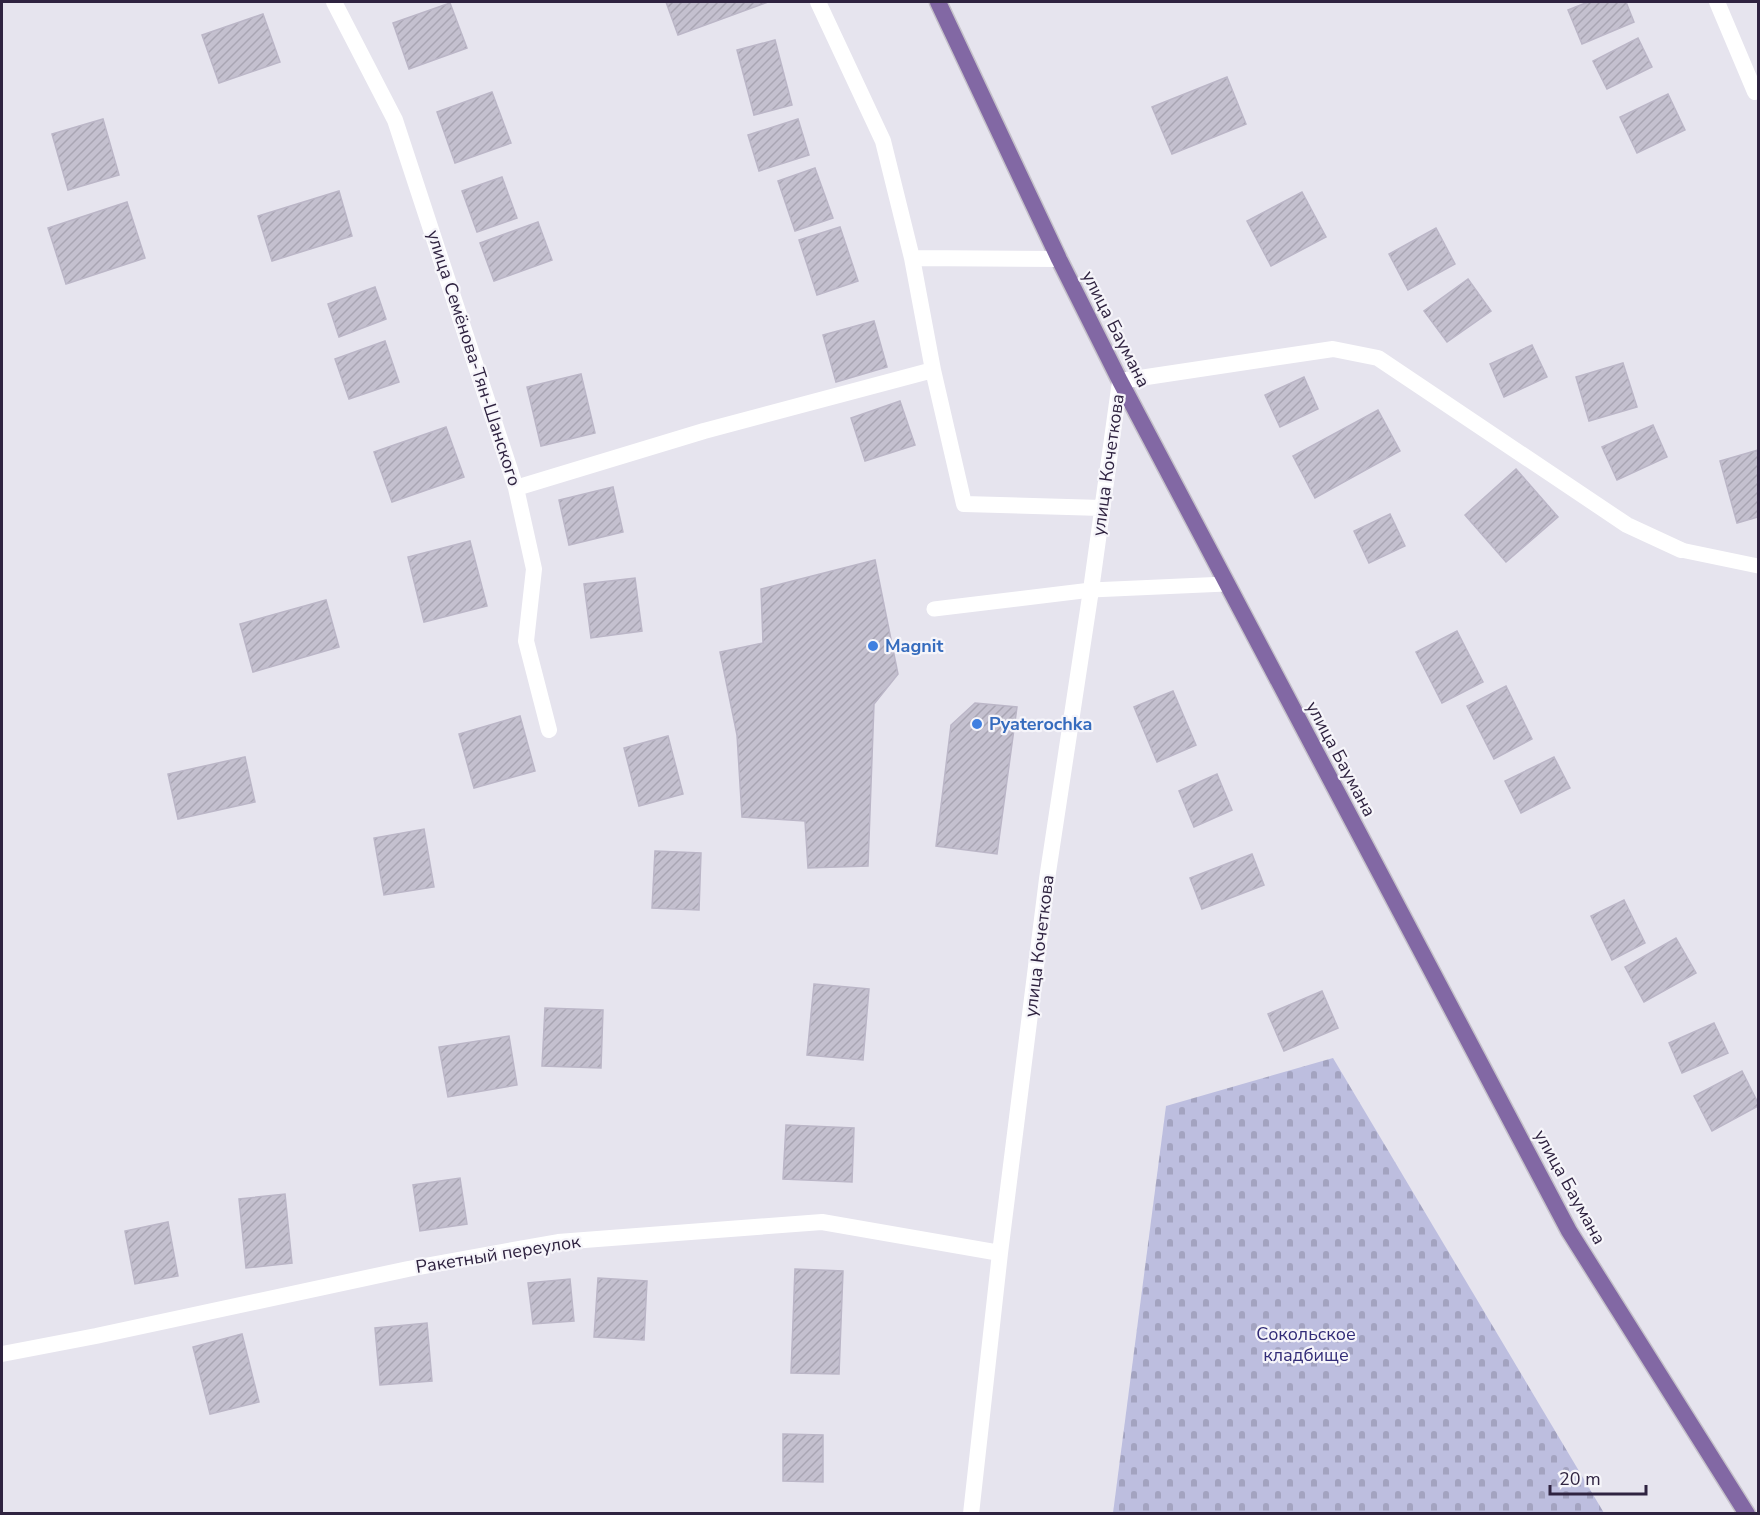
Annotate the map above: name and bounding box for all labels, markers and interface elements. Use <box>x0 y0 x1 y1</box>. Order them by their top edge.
street label: улица Семёнова-Тян-Шанского <box>421 227 527 489</box>
street label: улица Баумана <box>1076 267 1156 391</box>
street label: улица Кочеткова <box>1086 392 1130 538</box>
place label: Magnit <box>885 634 943 658</box>
marker: Magnit <box>866 639 880 653</box>
street label: улица Баумана <box>1300 697 1382 821</box>
place label: Pyaterochka <box>989 712 1092 736</box>
marker: Pyaterochka <box>970 717 984 731</box>
street label: улица Кочеткова <box>1018 873 1060 1019</box>
street label: улица Баумана <box>1529 1125 1611 1249</box>
street label: Ракетный переулок <box>414 1229 583 1279</box>
park label: Сокольское кладбище <box>1256 1322 1356 1367</box>
scale bar <box>1550 1458 1646 1496</box>
text: 20 m <box>1559 1467 1601 1491</box>

